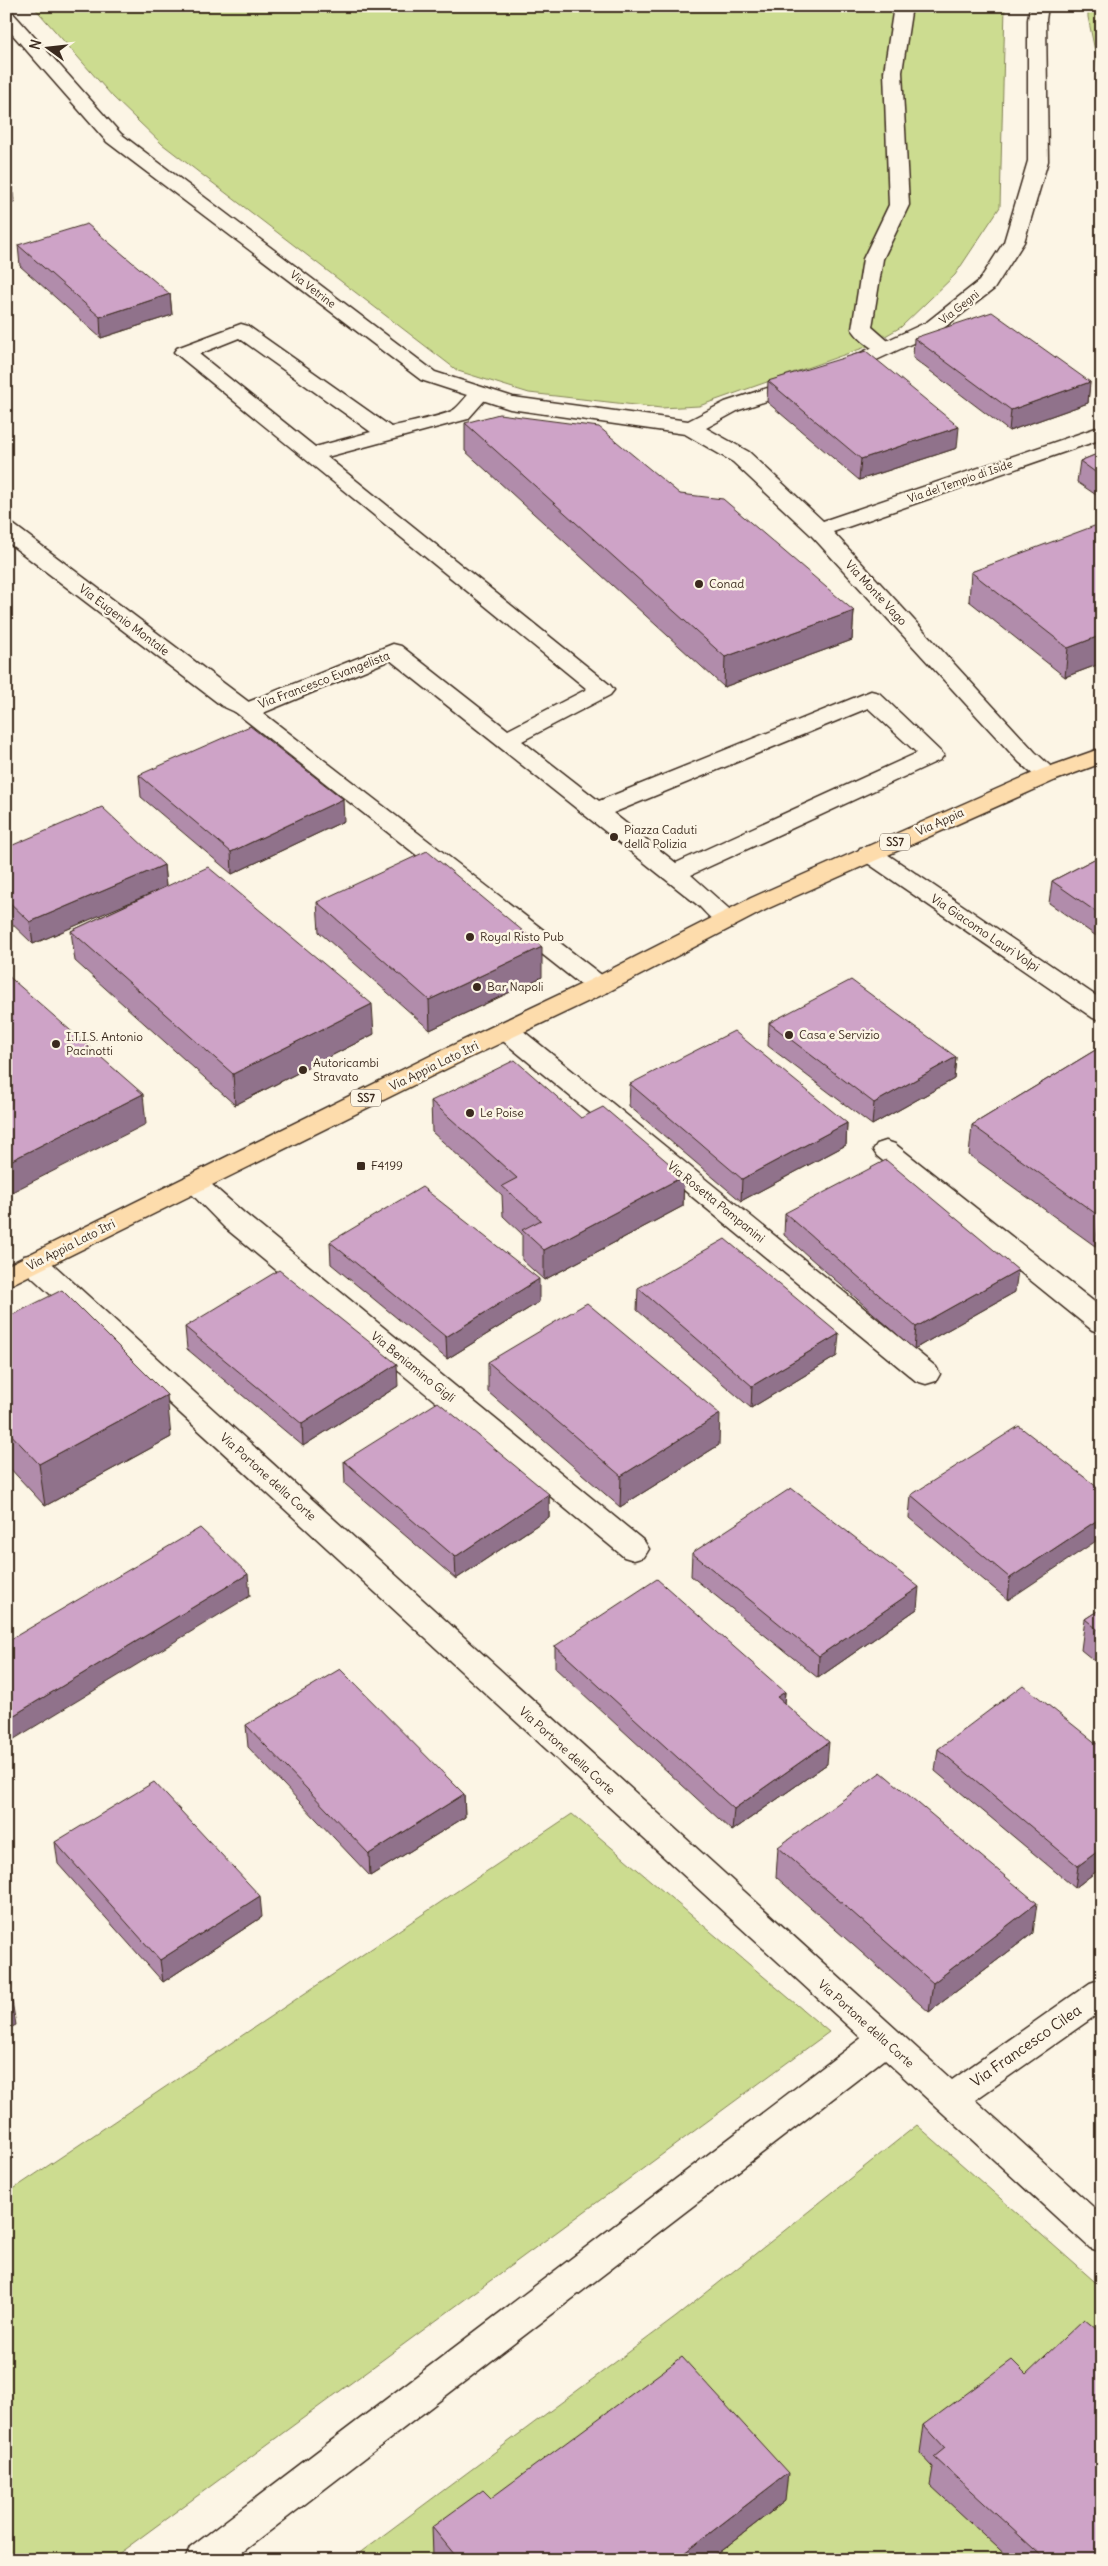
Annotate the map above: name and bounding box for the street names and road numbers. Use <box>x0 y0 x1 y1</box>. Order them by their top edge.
street label: Via Vetrine <box>287 267 339 311</box>
street label: Via Gegni <box>936 287 982 327</box>
street label: Via del Tempio di Iside <box>906 456 1014 506</box>
street label: Via Monte Vago <box>842 557 911 629</box>
street label: Via Eugenio Montale <box>76 581 172 659</box>
street label: Via Francesco Evangelista <box>256 647 392 712</box>
street label: Via Appia <box>914 804 966 839</box>
road number: SS7 <box>880 834 910 850</box>
street label: Via Giacomo Lauri Volpi <box>928 891 1042 974</box>
street label: Via Appia Lato Itri <box>387 1038 481 1094</box>
road number: SS7 <box>351 1090 381 1106</box>
street label: Via Rosetta Pampanini <box>665 1158 768 1246</box>
street label: Via Appia Lato Itri <box>24 1216 117 1273</box>
street label: Via Beniamino Gigli <box>368 1328 458 1405</box>
street label: Via Portone della Corte <box>217 1430 319 1524</box>
street label: Via Portone della Corte <box>516 1704 618 1798</box>
street label: Via Portone della Corte <box>815 1977 917 2071</box>
street label: Via Francesco Cilea <box>967 2000 1085 2091</box>

